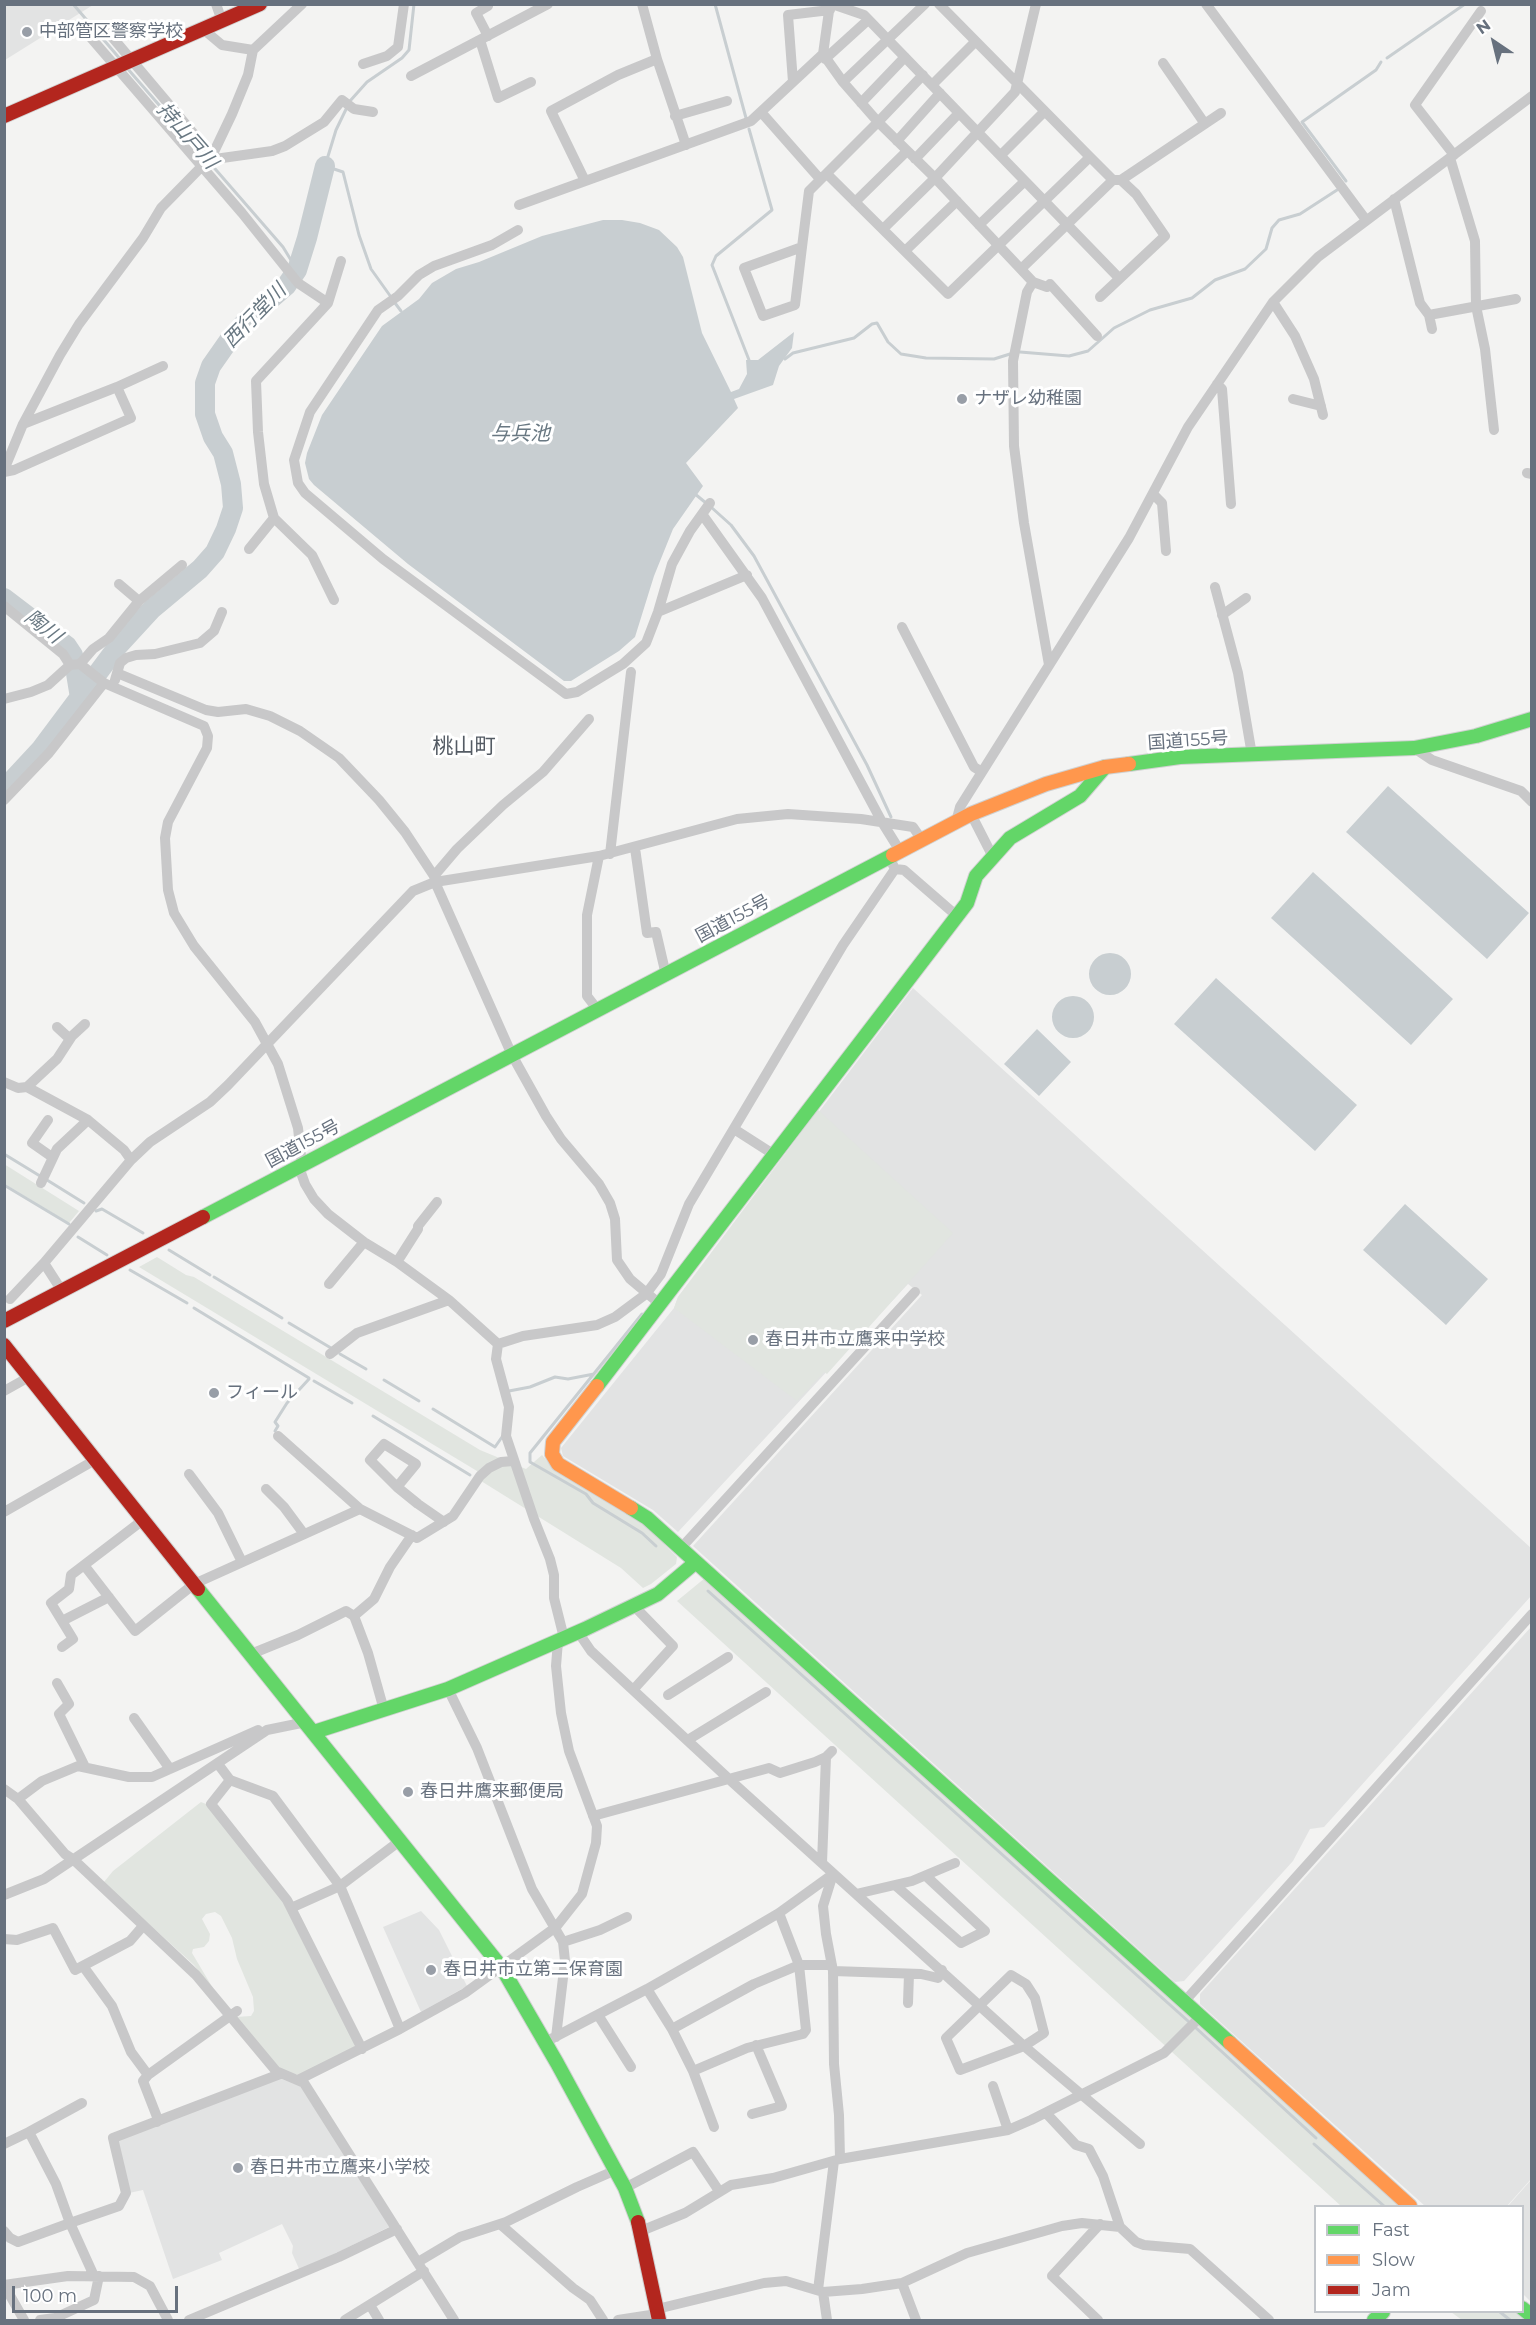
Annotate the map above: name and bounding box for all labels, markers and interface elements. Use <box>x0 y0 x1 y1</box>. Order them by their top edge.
north arrow <box>1464 12 1524 72</box>
text: N <box>1473 15 1494 38</box>
place label: 中部管区警察学校 <box>39 21 183 43</box>
marker: 中部管区警察学校 <box>20 25 34 39</box>
water label: 持山戸川 <box>152 98 222 174</box>
water label: 西行堂川 <box>219 279 291 353</box>
place label: ナザレ幼稚園 <box>974 388 1082 410</box>
marker: ナザレ幼稚園 <box>955 392 969 406</box>
water label: 与兵池 <box>490 422 550 446</box>
water label: 陶川 <box>20 605 66 649</box>
street label: 国道155号 <box>1147 727 1229 755</box>
district label: 桃山町 <box>433 734 495 760</box>
street label: 国道155号 <box>692 891 774 947</box>
street label: 国道155号 <box>262 1116 344 1172</box>
place label: 春日井市立鷹来中学校 <box>765 1329 945 1351</box>
marker: 春日井市立鷹来中学校 <box>746 1333 760 1347</box>
place label: フィール <box>226 1382 298 1404</box>
marker: フィール <box>207 1386 221 1400</box>
place label: 春日井鷹来郵便局 <box>420 1781 564 1803</box>
marker: 春日井鷹来郵便局 <box>401 1785 415 1799</box>
place label: 春日井市立第二保育園 <box>443 1959 623 1981</box>
marker: 春日井市立第二保育園 <box>424 1963 438 1977</box>
place label: 春日井市立鷹来小学校 <box>250 2157 430 2179</box>
marker: 春日井市立鷹来小学校 <box>231 2161 245 2175</box>
legend <box>1314 2205 1524 2313</box>
text: Fast <box>1372 2219 1410 2241</box>
text: Slow <box>1372 2249 1415 2271</box>
scale bar <box>15 2274 182 2312</box>
text: Jam <box>1372 2279 1411 2301</box>
text: 100 m <box>23 2285 77 2307</box>

